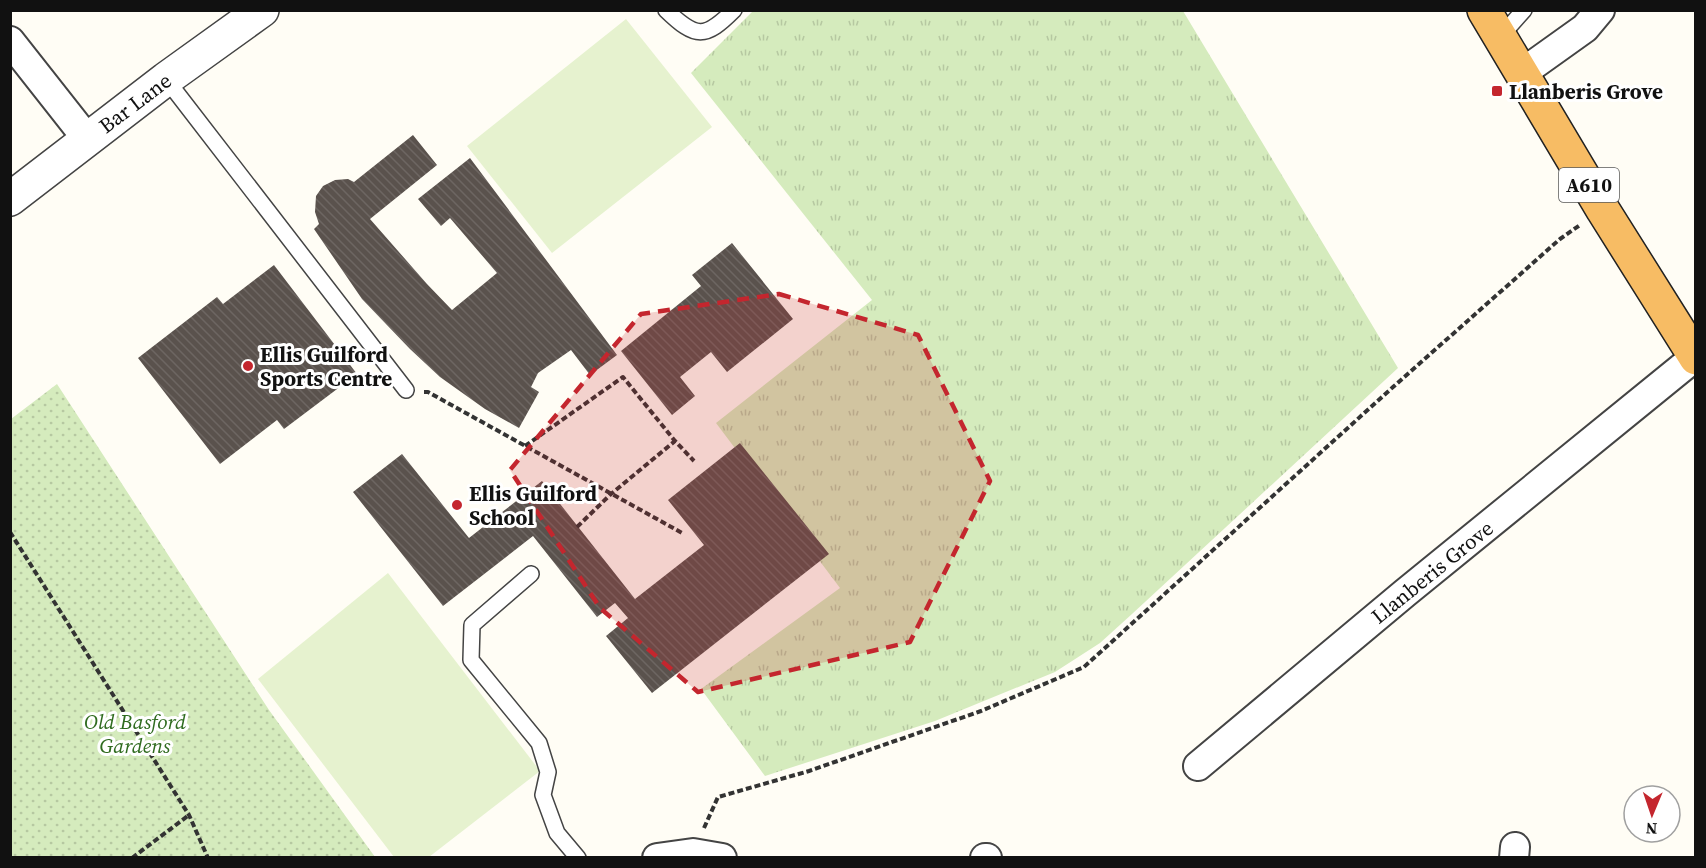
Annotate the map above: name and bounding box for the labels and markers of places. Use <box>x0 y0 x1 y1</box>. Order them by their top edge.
place label: Llanberis Grove <box>1509 77 1663 106</box>
marker: Llanberis Grove <box>1490 84 1504 98</box>
place label: Ellis Guilford Sports Centre <box>260 340 392 393</box>
marker: Ellis Guilford Sports Centre <box>241 359 255 373</box>
place label: Ellis Guilford School <box>469 479 598 532</box>
marker: Ellis Guilford School <box>450 498 464 512</box>

